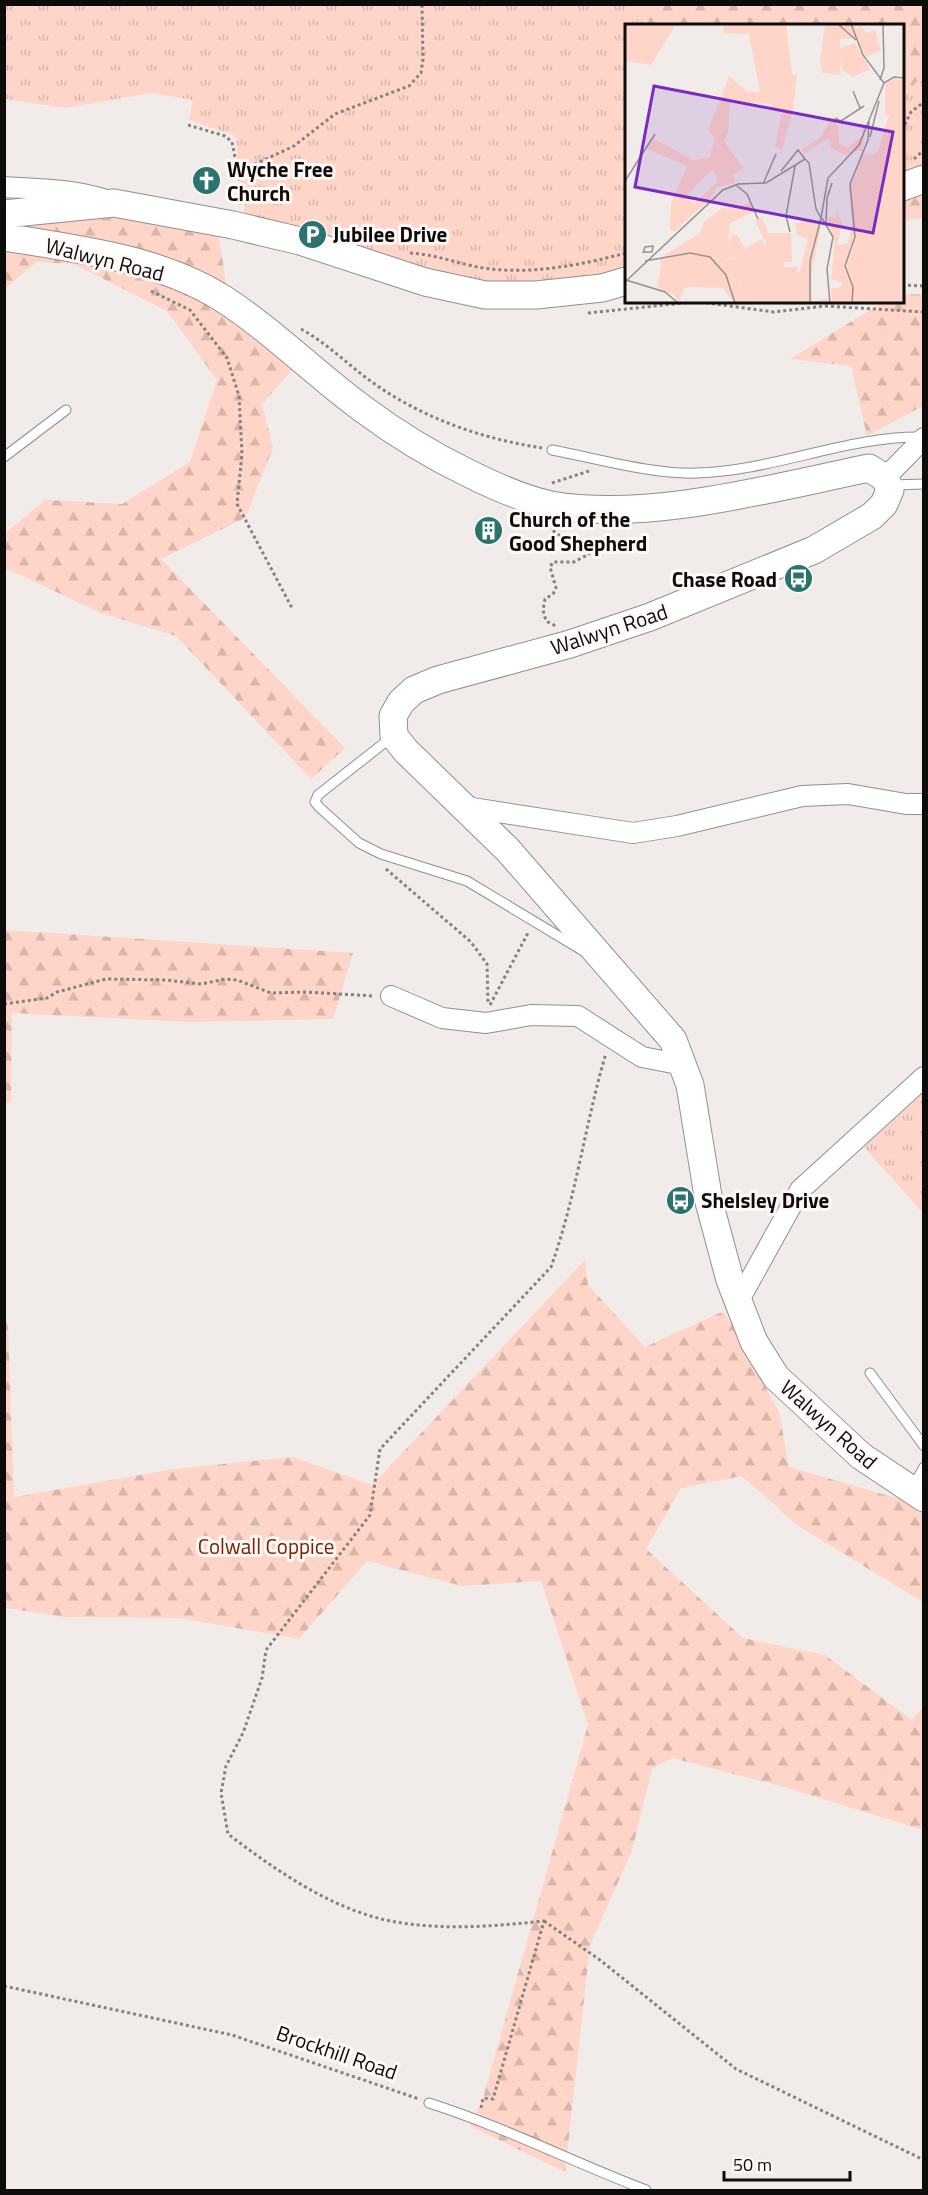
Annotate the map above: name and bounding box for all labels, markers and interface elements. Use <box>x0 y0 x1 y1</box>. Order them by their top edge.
inset map <box>625 24 904 303</box>
place label: Wyche Free Church <box>227 153 333 209</box>
church icon: Wyche Free Church <box>190 165 222 197</box>
parking icon: Jubilee Drive <box>296 218 328 250</box>
place label: Jubilee Drive <box>333 218 447 250</box>
street label: Walwyn Road <box>42 229 168 289</box>
place label: Church of the Good Shepherd <box>509 503 647 559</box>
building icon: Church of the Good Shepherd <box>472 515 504 547</box>
place label: Chase Road <box>672 563 777 595</box>
bus stop icon: Chase Road <box>782 563 814 595</box>
street label: Walwyn Road <box>546 595 672 663</box>
bus stop icon: Shelsley Drive <box>664 1184 696 1216</box>
place label: Shelsley Drive <box>701 1184 829 1216</box>
street label: Walwyn Road <box>773 1372 885 1476</box>
park label: Colwall Coppice <box>198 1530 334 1562</box>
street label: Brockhill Road <box>272 2016 402 2088</box>
scale bar <box>724 2144 850 2182</box>
text: 50 m <box>733 2151 772 2178</box>

